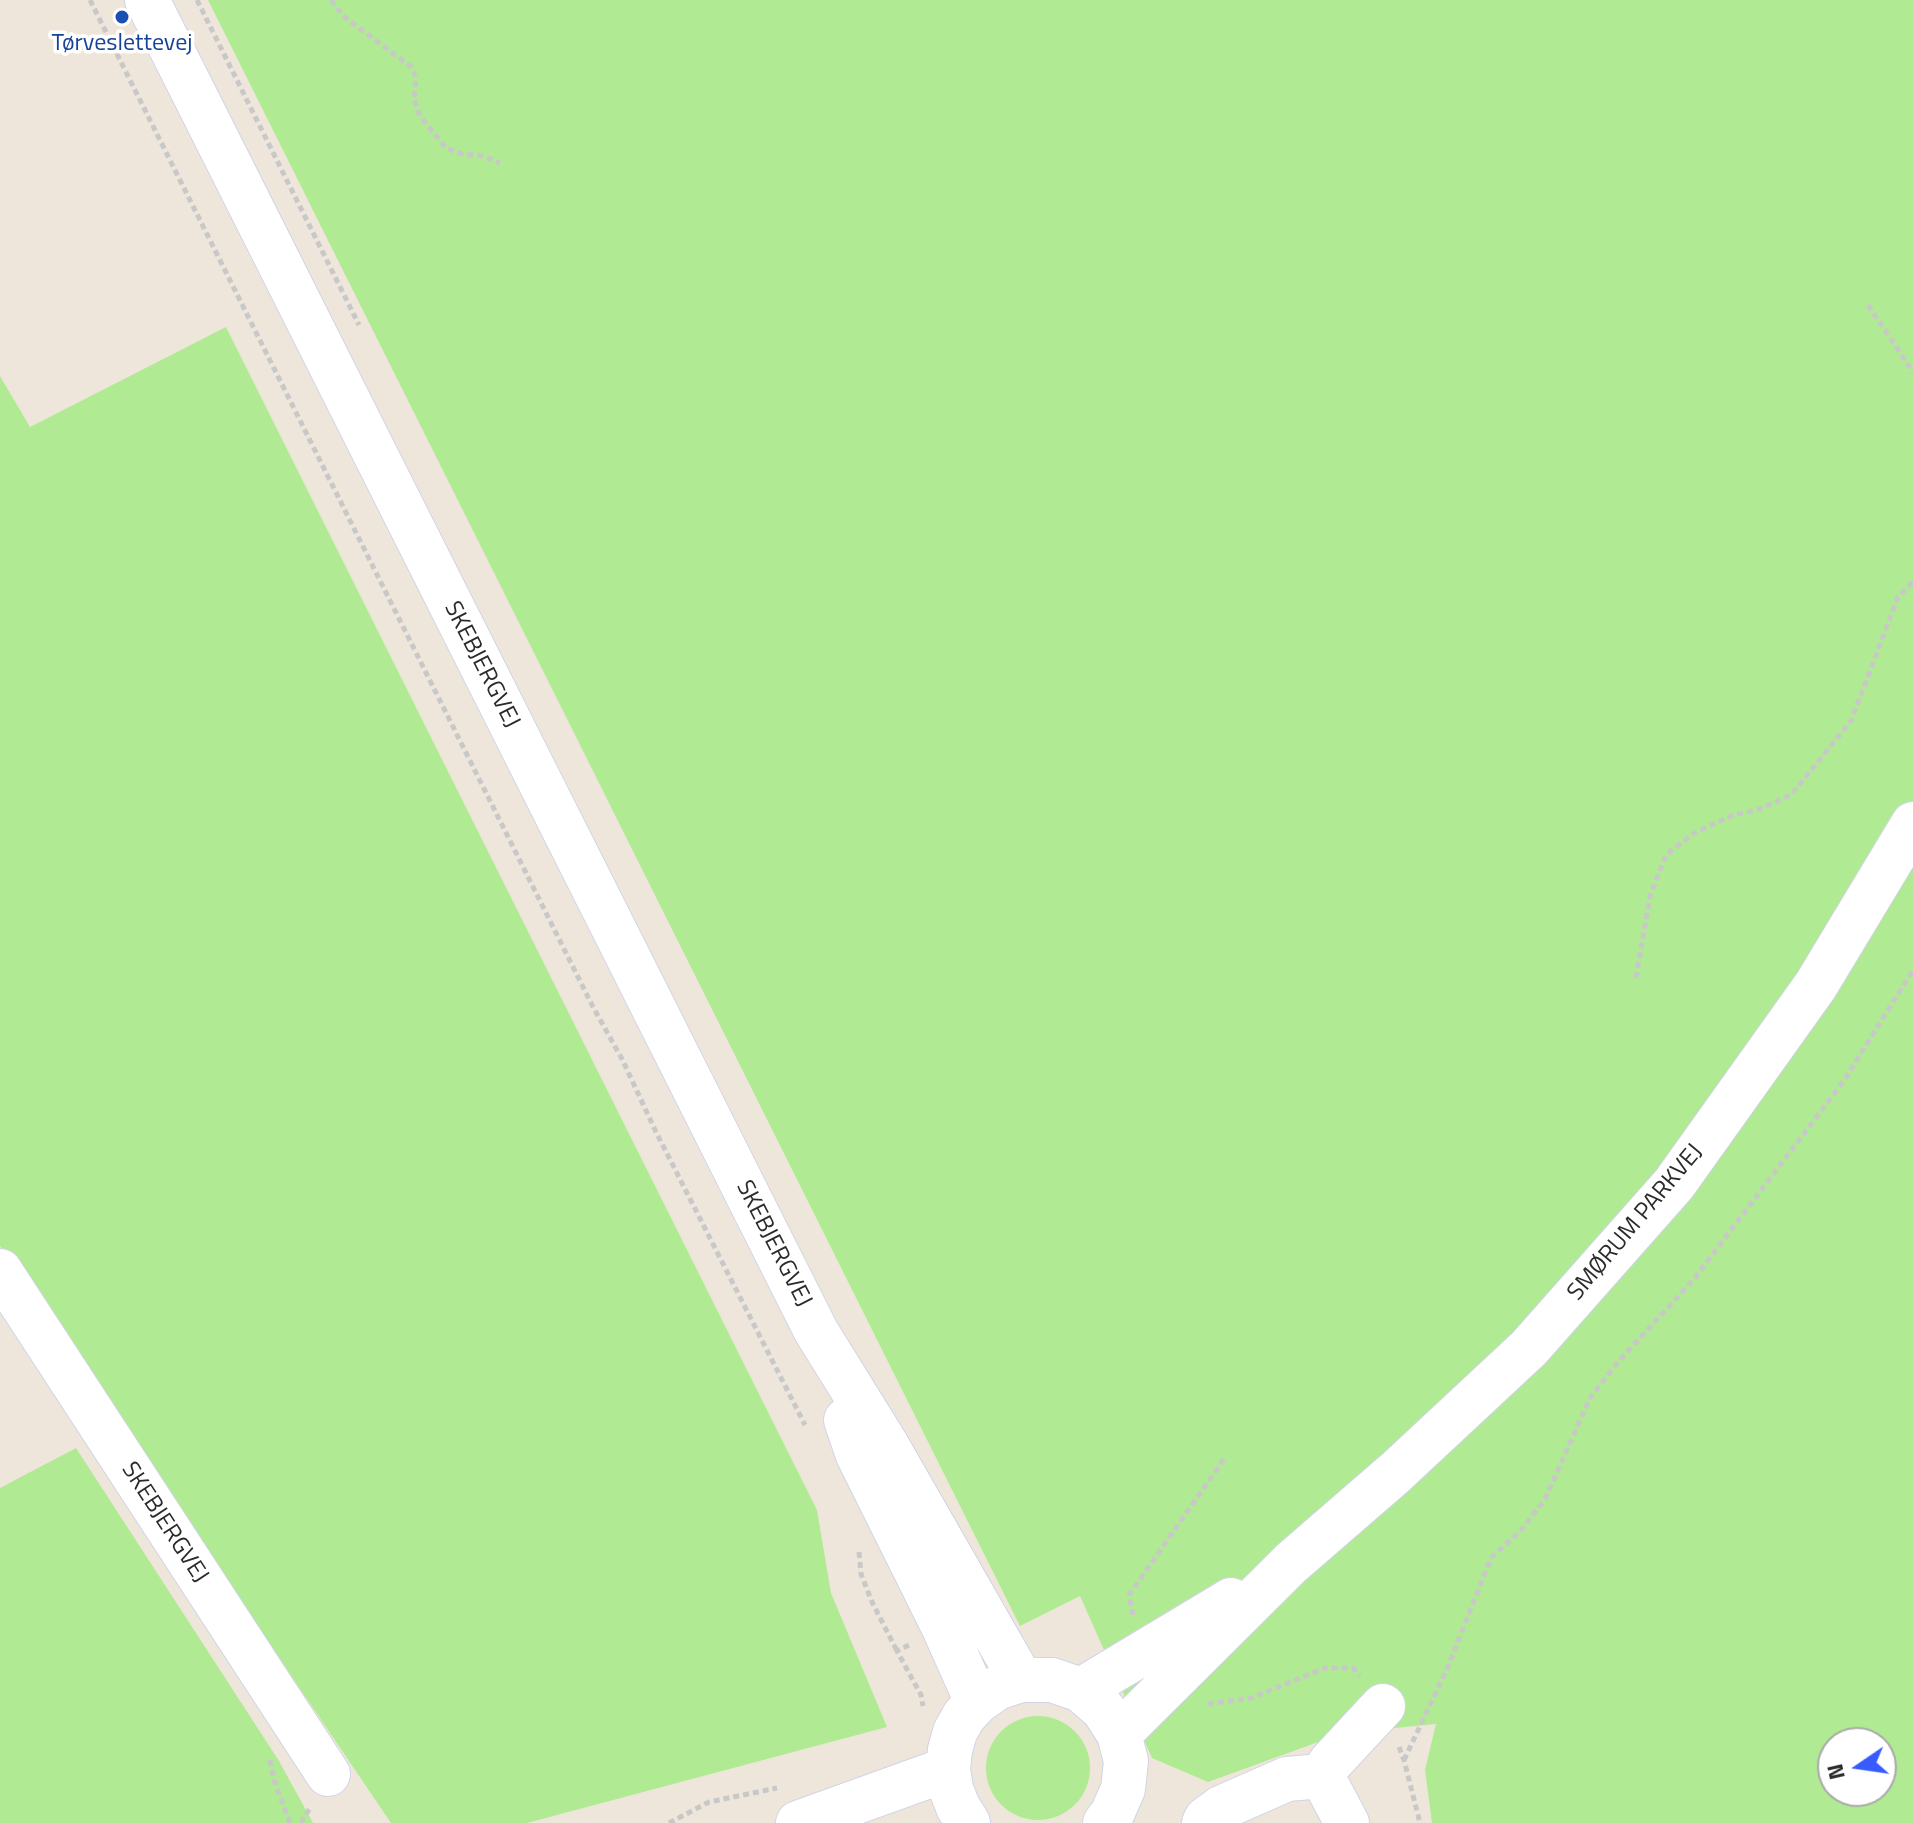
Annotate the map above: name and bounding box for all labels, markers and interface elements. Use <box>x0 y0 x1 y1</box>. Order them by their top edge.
marker: Tørveslettevej <box>113 8 131 26</box>
place label: Tørveslettevej <box>51 30 193 58</box>
street label: SKEBJERGVEJ <box>437 597 525 733</box>
street label: SMØRUM PARKVEJ <box>1562 1139 1710 1307</box>
street label: SKEBJERGVEJ <box>729 1176 817 1312</box>
street label: SKEBJERGVEJ <box>114 1457 214 1589</box>
north arrow <box>1817 1727 1897 1807</box>
text: N <box>1817 1761 1854 1783</box>

